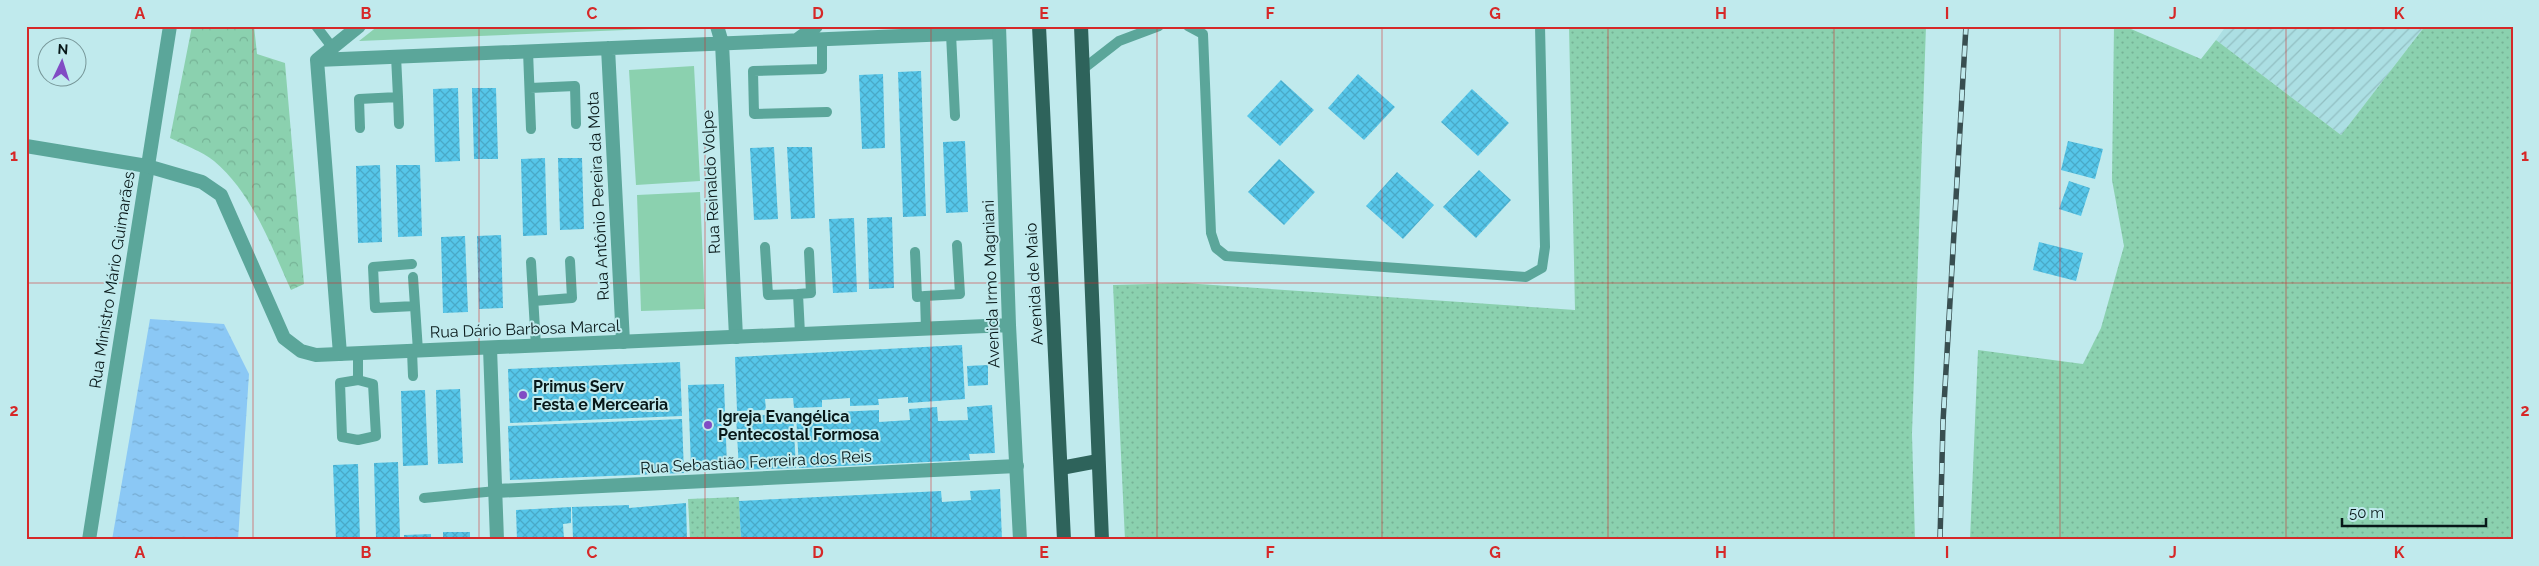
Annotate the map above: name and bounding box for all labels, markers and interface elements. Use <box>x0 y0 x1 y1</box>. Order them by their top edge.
text: A <box>135 4 146 23</box>
text: B <box>361 4 372 23</box>
text: C <box>587 4 598 23</box>
text: D <box>812 4 824 23</box>
text: E <box>1039 4 1049 23</box>
text: F <box>1265 4 1275 23</box>
text: G <box>1489 4 1501 23</box>
text: H <box>1715 4 1727 23</box>
text: I <box>1945 4 1949 23</box>
text: J <box>2169 4 2177 23</box>
text: K <box>2394 4 2405 23</box>
north arrow <box>38 38 88 88</box>
text: N <box>57 41 69 57</box>
street label: Rua Antônio Pereira da Mota <box>583 91 613 301</box>
street label: Rua Reinaldo Volpe <box>698 110 724 254</box>
text: 1 <box>10 146 18 165</box>
text: 1 <box>2521 146 2529 165</box>
street label: Rua Ministro Mário Guimarães <box>85 170 139 390</box>
street label: Avenida Irmo Magniani <box>979 200 1003 368</box>
street label: Avenida de Maio <box>1021 222 1047 346</box>
street label: Rua Dário Barbosa Marcal <box>430 316 621 342</box>
place label: Primus Serv Festa e Mercearia <box>533 377 668 414</box>
marker: Primus Serv Festa e Mercearia <box>517 389 529 401</box>
text: 2 <box>9 401 19 420</box>
text: 2 <box>2520 401 2530 420</box>
place label: Igreja Evangélica Pentecostal Formosa <box>718 407 879 444</box>
marker: Igreja Evangélica Pentecostal Formosa <box>702 419 714 431</box>
street label: Rua Sebastião Ferreira dos Reis <box>640 446 873 478</box>
scale bar <box>2342 496 2485 528</box>
text: 50 m <box>2349 504 2384 522</box>
text: A <box>135 543 146 562</box>
text: B <box>361 543 372 562</box>
text: C <box>587 543 598 562</box>
text: D <box>812 543 824 562</box>
text: E <box>1039 543 1049 562</box>
text: F <box>1265 543 1275 562</box>
text: G <box>1489 543 1501 562</box>
text: H <box>1715 543 1727 562</box>
text: I <box>1945 543 1949 562</box>
text: J <box>2169 543 2177 562</box>
text: K <box>2394 543 2405 562</box>

